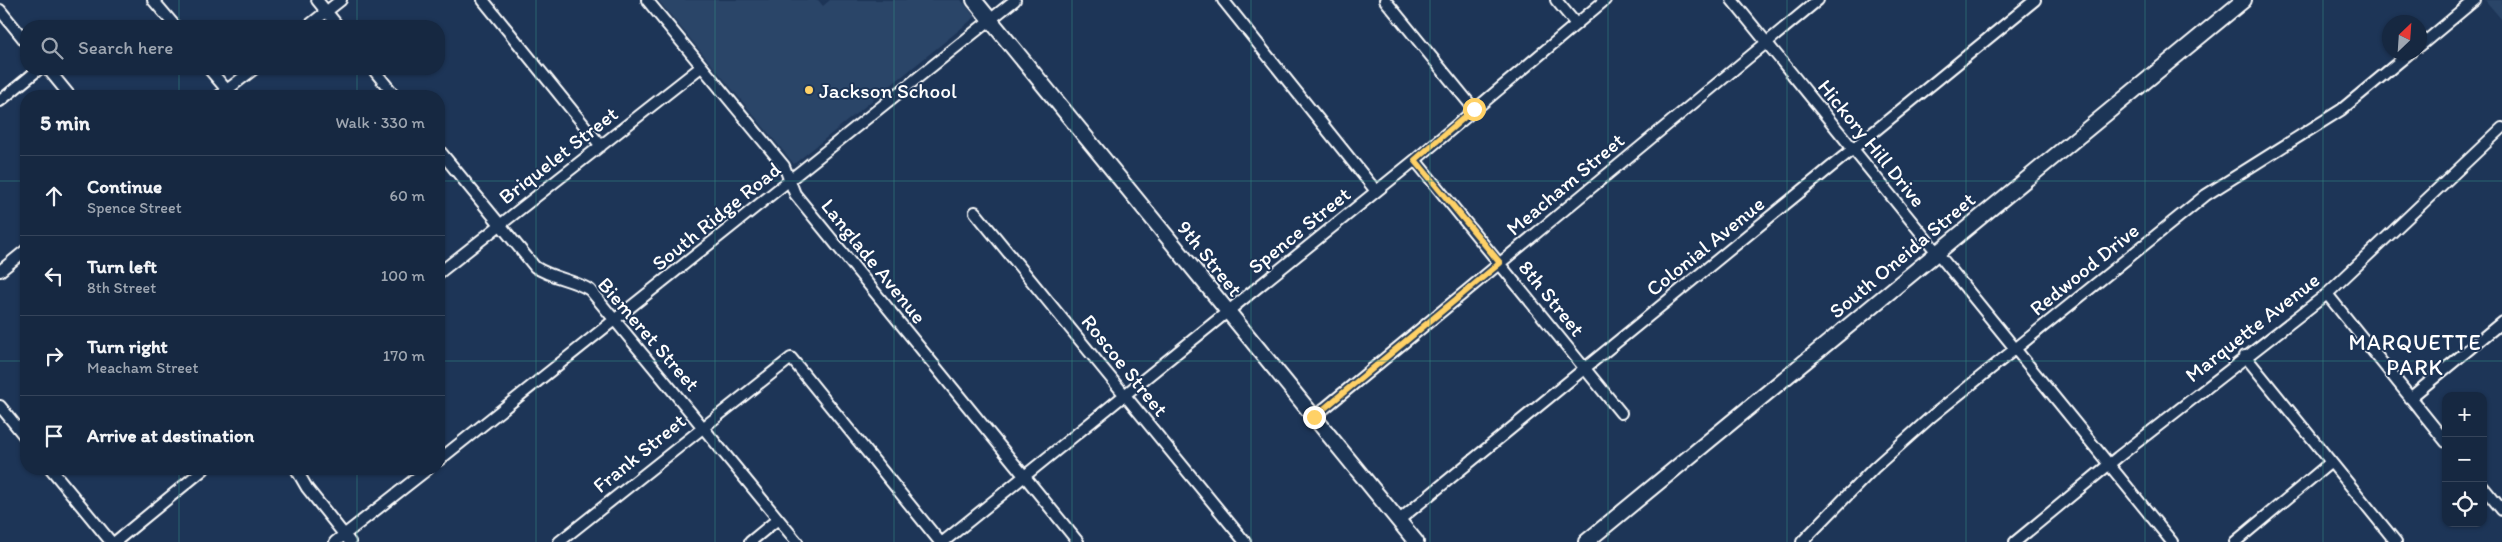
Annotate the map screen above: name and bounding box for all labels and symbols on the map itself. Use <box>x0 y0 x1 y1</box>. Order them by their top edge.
north arrow <box>2382 15 2427 60</box>
street label: Hickory Hill Drive <box>1813 74 1931 212</box>
place label: Jackson School <box>819 78 957 103</box>
marker: Jackson School <box>803 84 815 96</box>
route start <box>1463 98 1486 121</box>
street label: Briquelet Street <box>493 101 623 209</box>
street label: Meacham Street <box>1501 127 1629 241</box>
street label: South Ridge Road <box>647 156 785 276</box>
street label: Spence Street <box>1243 181 1355 279</box>
street label: South Oneida Street <box>1824 187 1980 323</box>
street label: Colonial Avenue <box>1641 191 1769 301</box>
street label: Langlade Avenue <box>816 193 932 329</box>
street label: 9th Street <box>1172 215 1248 301</box>
street label: Redwood Drive <box>2024 217 2144 321</box>
street label: 8th Street <box>1514 255 1590 341</box>
street label: Marquette Avenue <box>2180 267 2324 387</box>
street label: Biemeret Street <box>593 272 705 396</box>
street label: Roscoe Street <box>1076 309 1174 421</box>
district label: MARQUETTE PARK <box>2348 329 2482 381</box>
route end <box>1303 406 1326 429</box>
street label: Frank Street <box>588 408 691 498</box>

